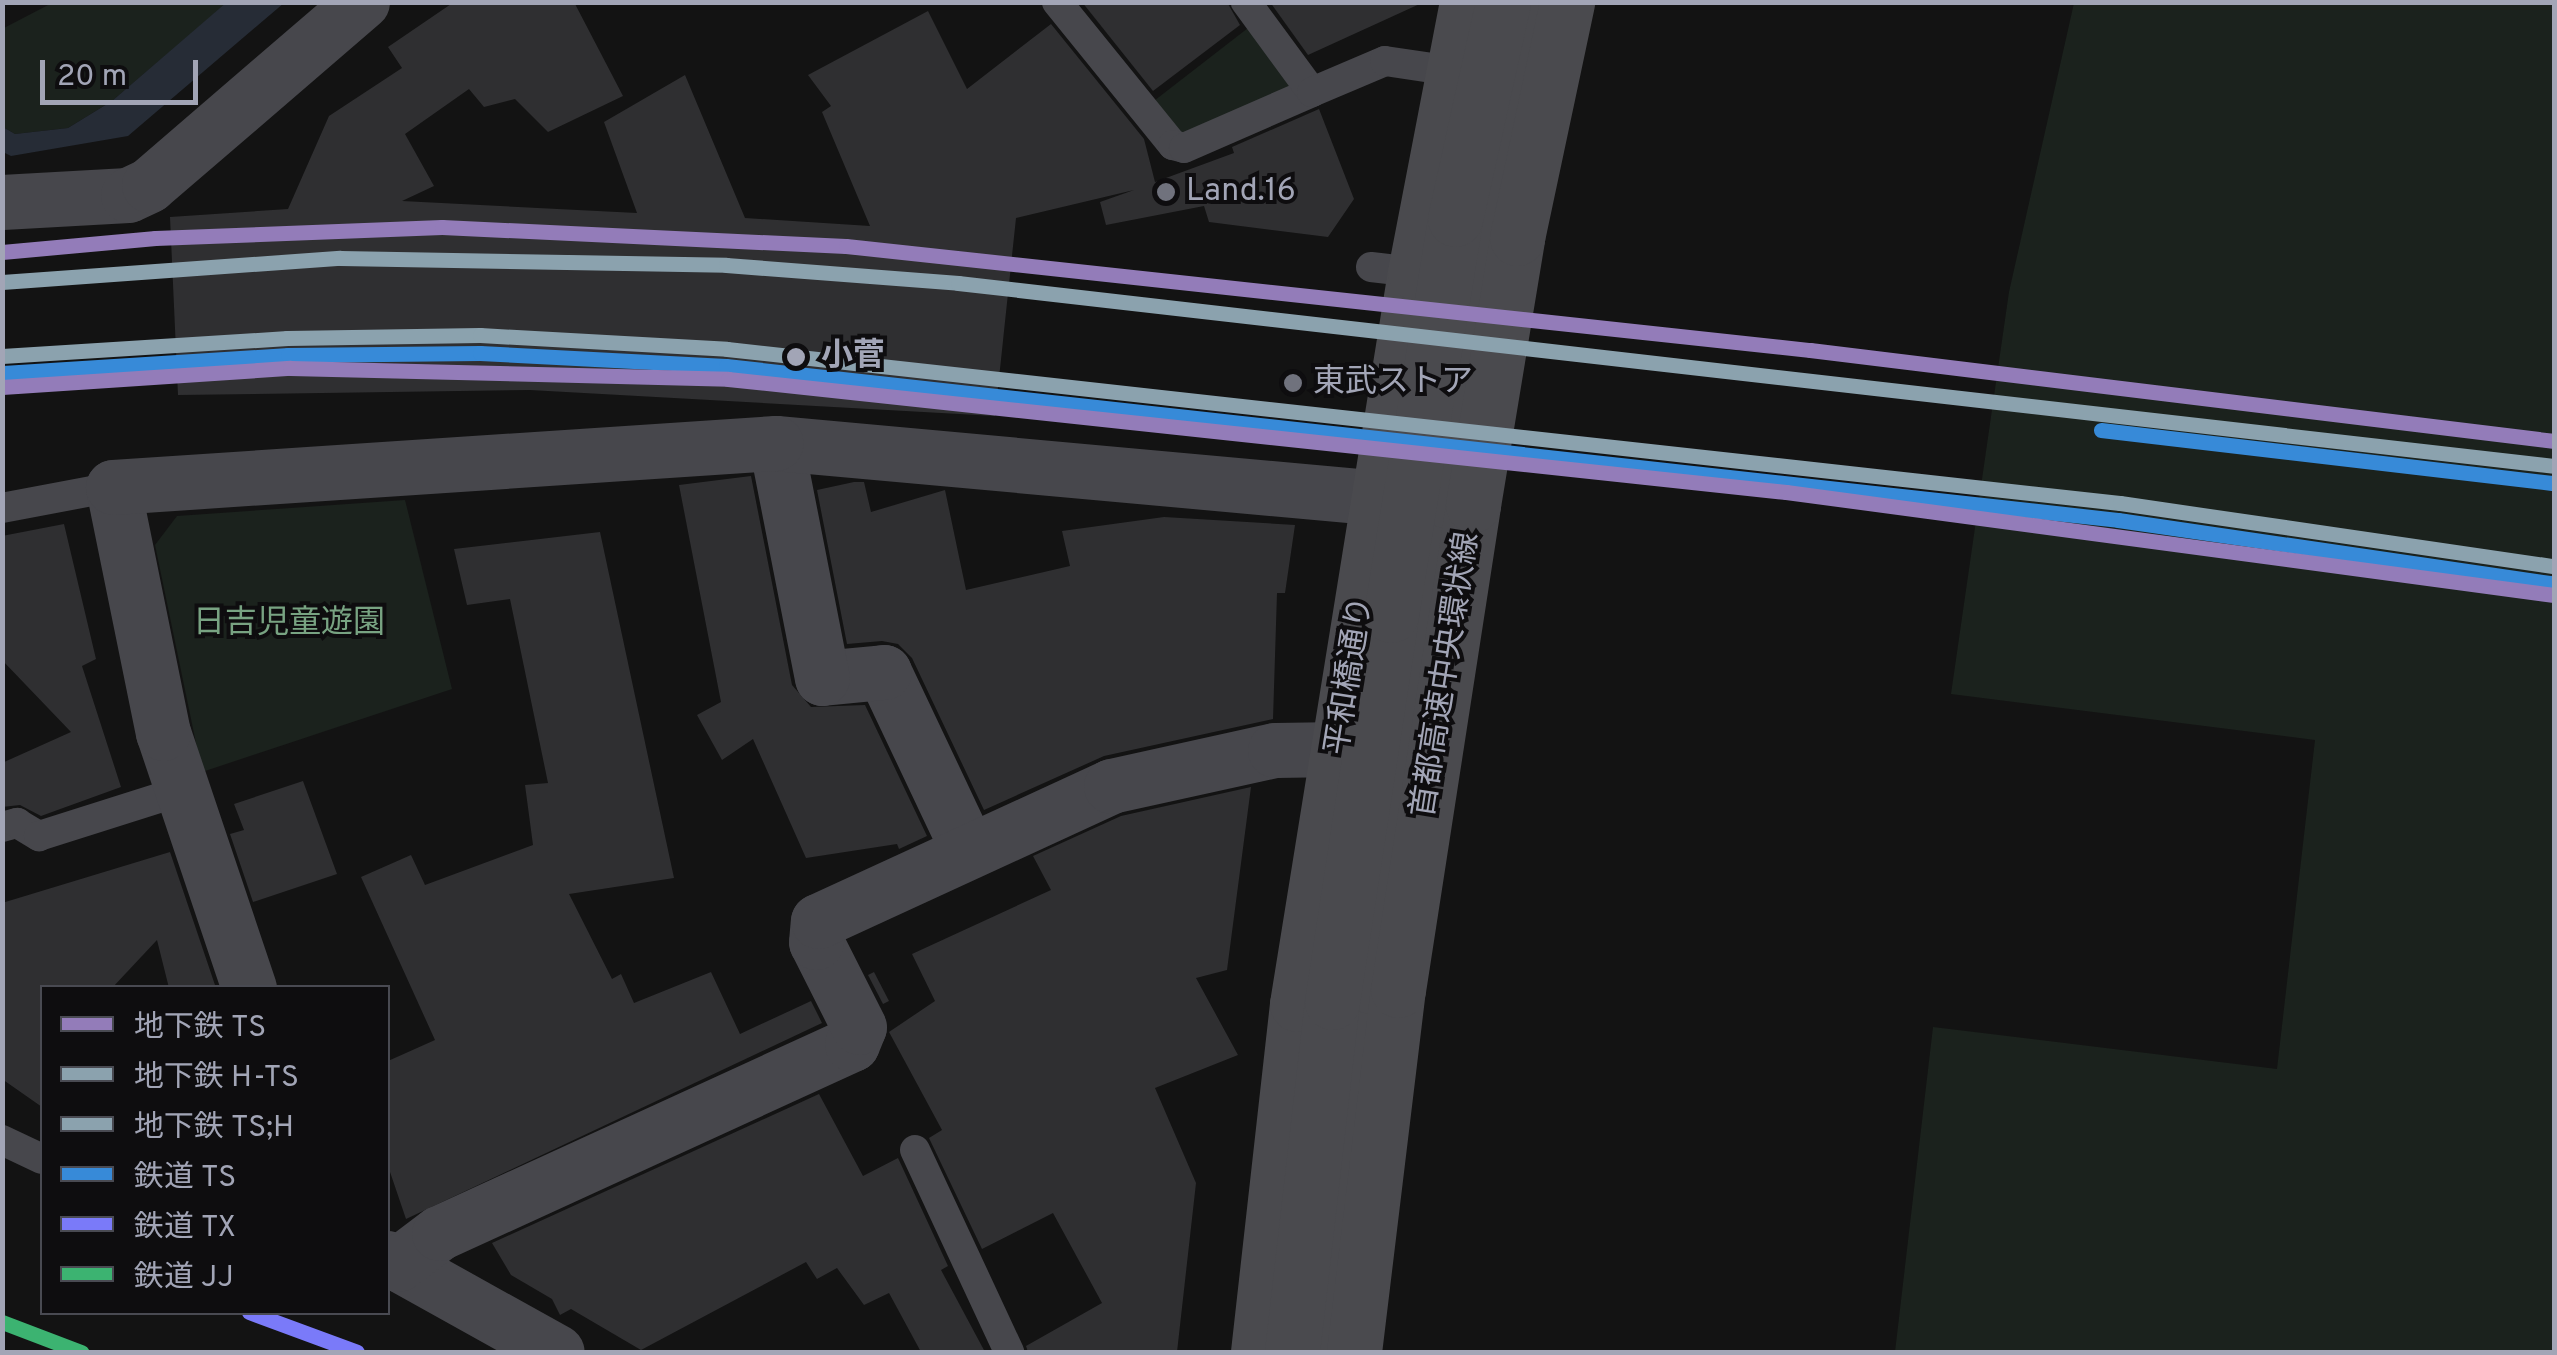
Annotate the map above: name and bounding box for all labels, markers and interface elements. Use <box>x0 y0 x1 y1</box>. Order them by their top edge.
scale bar <box>45 40 202 102</box>
text: 20 m <box>57 59 127 96</box>
place label: Land.16 <box>1186 173 1296 211</box>
marker: Land.16 <box>1155 181 1177 203</box>
place label: 小菅 <box>821 338 885 376</box>
marker: 小菅 <box>780 341 812 373</box>
place label: 東武ストア <box>1313 364 1473 402</box>
marker: 東武ストア <box>1282 372 1304 394</box>
street label: 首都高速中央環状線 <box>1406 530 1488 820</box>
street label: 平和橋通り <box>1320 594 1382 758</box>
park label: 日吉児童遊園 <box>193 605 385 643</box>
legend <box>40 985 390 1315</box>
text: 地下鉄 TS <box>134 1010 266 1047</box>
text: 地下鉄 H-TS <box>134 1060 299 1097</box>
text: 地下鉄 TS;H <box>134 1110 294 1147</box>
text: 鉄道 TS <box>134 1160 236 1197</box>
text: 鉄道 TX <box>134 1210 236 1247</box>
text: 鉄道 JJ <box>134 1260 234 1297</box>

